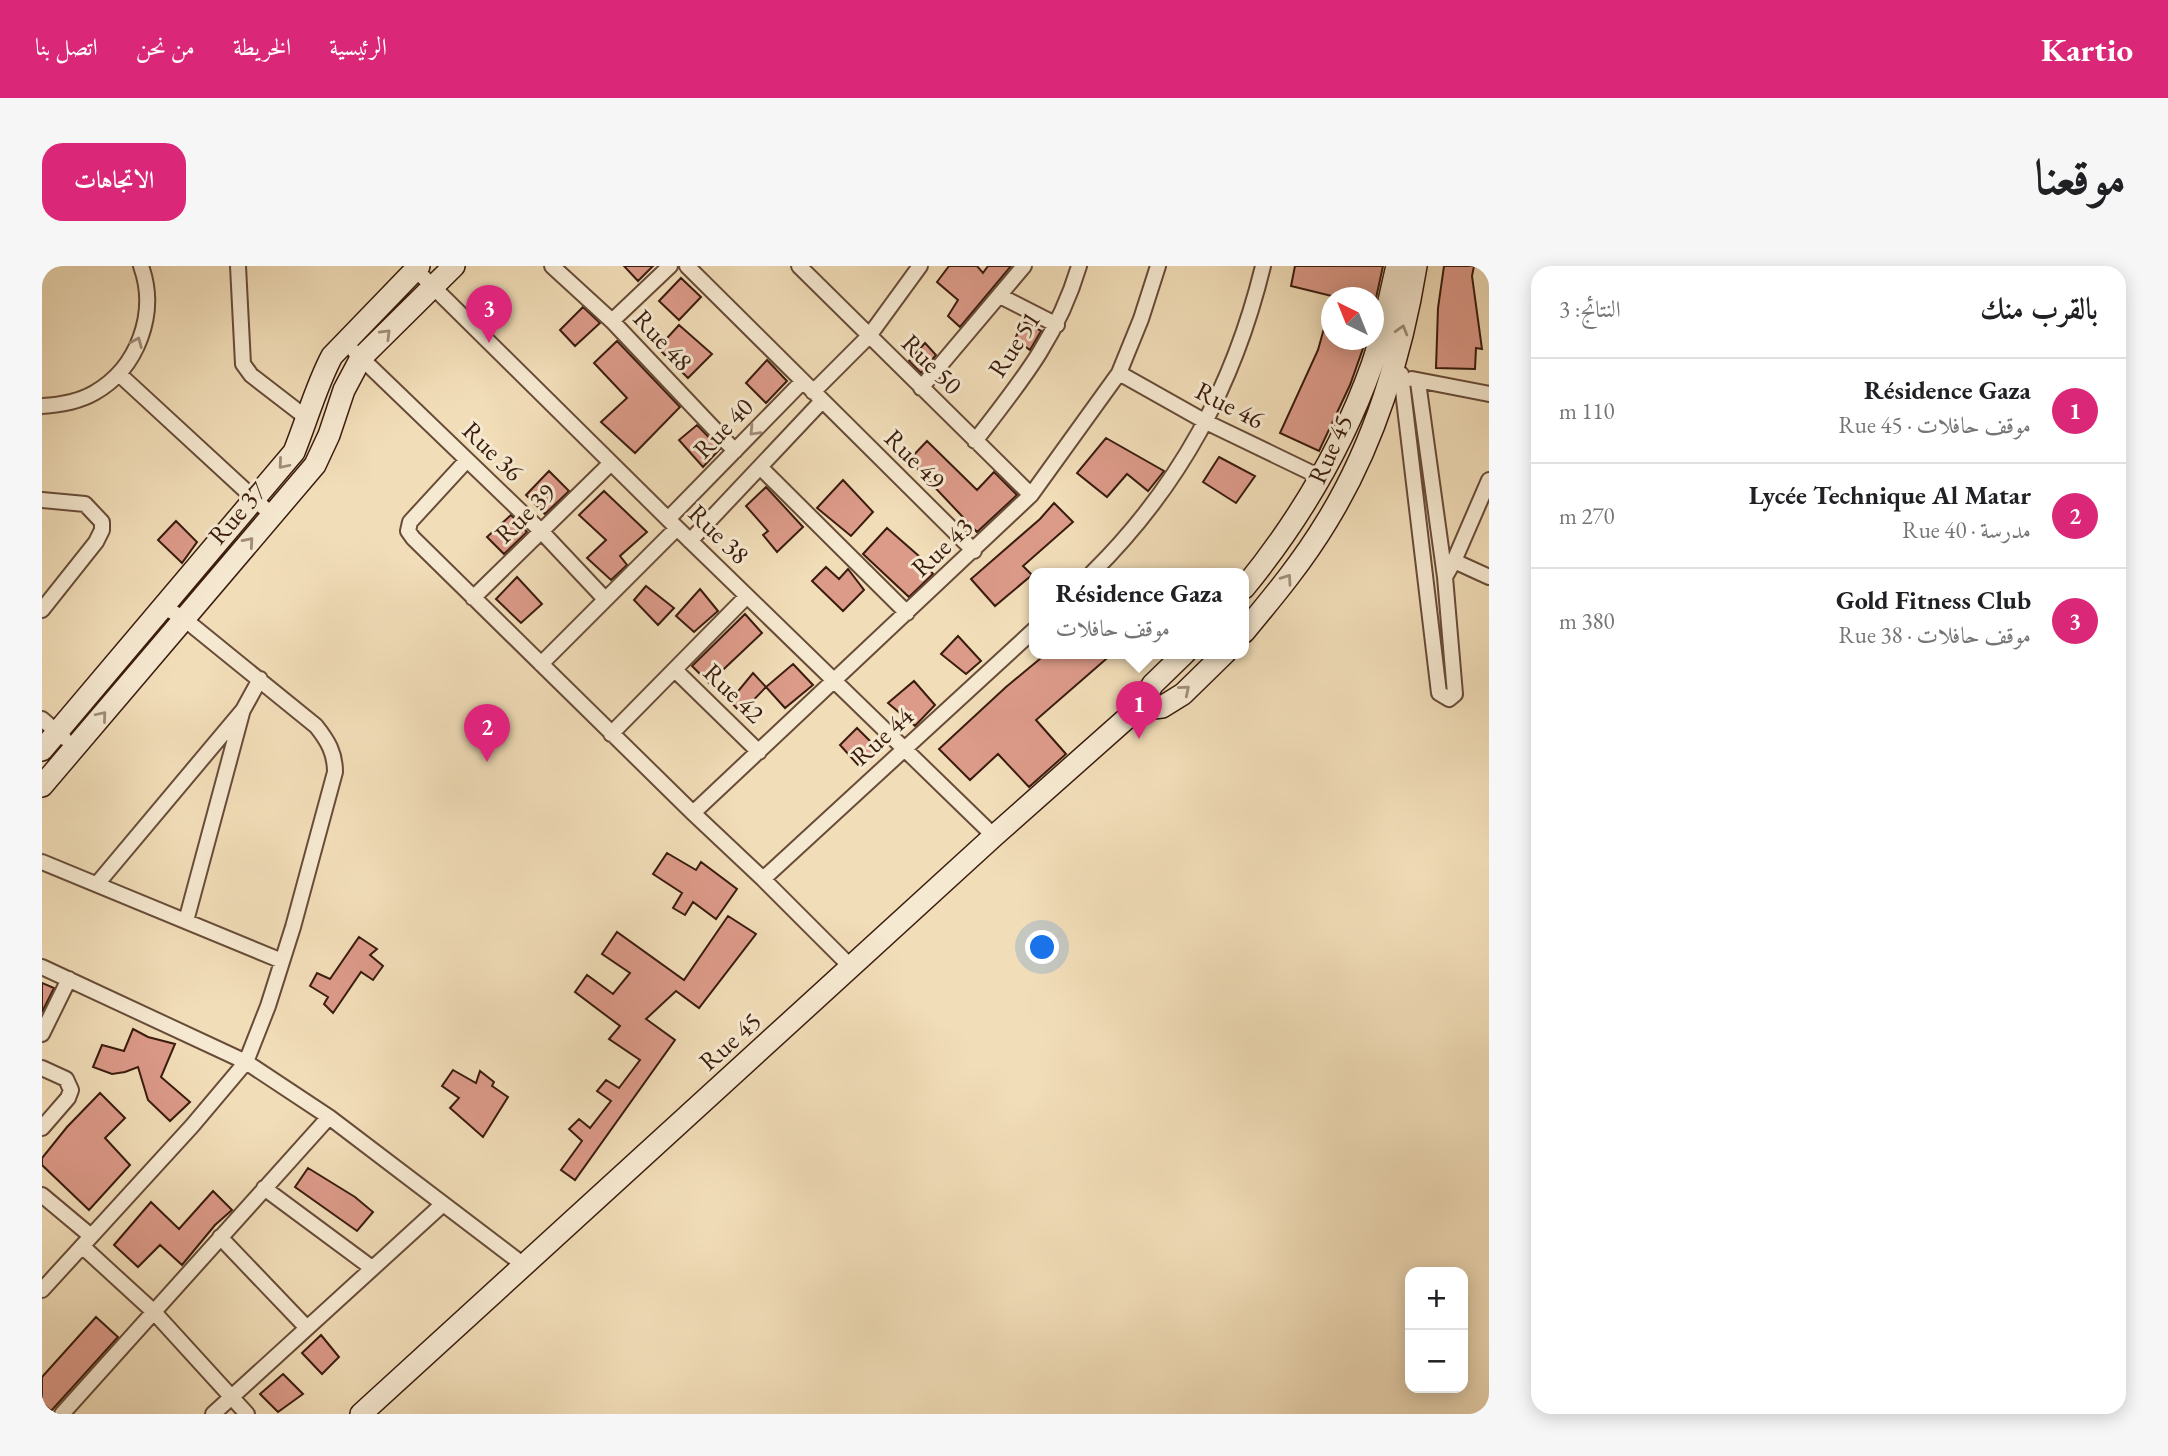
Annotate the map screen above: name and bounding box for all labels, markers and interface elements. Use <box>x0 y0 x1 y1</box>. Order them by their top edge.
text: Kartio <box>2041 28 2133 71</box>
text: اتصل بنا <box>35 31 98 62</box>
text: من نحن <box>136 31 195 62</box>
text: الخريطة <box>233 31 291 62</box>
text: الرئيسية <box>329 31 387 62</box>
button: الاتجاهات <box>42 143 186 221</box>
text: موقعنا <box>2034 145 2126 209</box>
pin: 3 <box>466 285 512 343</box>
north arrow <box>1321 287 1384 350</box>
text: بالقرب منك <box>1980 289 2098 328</box>
text: النتائج: 3 <box>1559 294 1621 324</box>
street label: Rue 48 <box>626 302 700 378</box>
street label: Rue 51 <box>980 304 1048 384</box>
one-way arrow <box>1394 324 1409 336</box>
street label: Rue 50 <box>894 326 970 402</box>
one-way arrow <box>377 330 390 343</box>
one-way arrow <box>129 337 143 349</box>
street label: Rue 46 <box>1190 373 1270 437</box>
text: Résidence Gaza <box>1864 373 2031 407</box>
street label: Rue 40 <box>686 390 760 466</box>
text: 110 m <box>1559 396 1615 426</box>
text: 1 <box>2069 396 2081 426</box>
street label: Rue 45 <box>1300 409 1360 489</box>
text: موقف حافلات · Rue 45 <box>1838 410 2031 440</box>
street label: Rue 36 <box>455 414 531 488</box>
street label: Rue 49 <box>877 421 953 497</box>
one-way arrow <box>750 423 763 436</box>
one-way arrow <box>279 456 291 469</box>
street label: Rue 37 <box>200 474 274 552</box>
street label: Rue 39 <box>487 475 563 550</box>
text: Lycée Technique Al Matar <box>1749 478 2031 512</box>
street label: Rue 38 <box>681 497 757 571</box>
text: 270 m <box>1559 501 1615 531</box>
text: 2 <box>2069 501 2081 531</box>
street label: Rue 43 <box>904 510 980 584</box>
text: مدرسة · Rue 40 <box>1902 515 2031 545</box>
one-way arrow <box>241 537 253 550</box>
popup <box>1029 568 1249 659</box>
one-way arrow <box>1279 574 1291 587</box>
text: Résidence Gaza <box>1055 576 1223 610</box>
text: Gold Fitness Club <box>1836 583 2031 617</box>
text: 380 m <box>1559 606 1615 636</box>
text: 3 <box>2069 606 2081 636</box>
text: موقف حافلات <box>1055 613 1170 643</box>
text: موقف حافلات · Rue 38 <box>1838 620 2031 650</box>
street label: Rue 42 <box>696 656 772 731</box>
pin: 1 <box>1116 681 1162 739</box>
one-way arrow <box>1178 686 1190 699</box>
street label: Rue 44 <box>844 699 921 773</box>
pin: 2 <box>464 704 510 762</box>
one-way arrow <box>94 711 107 723</box>
your location <box>1025 930 1059 964</box>
street label: Rue 45 <box>692 1004 768 1078</box>
map controls <box>1405 1267 1468 1393</box>
button: + <box>1405 1267 1468 1330</box>
button: − <box>1405 1330 1468 1393</box>

